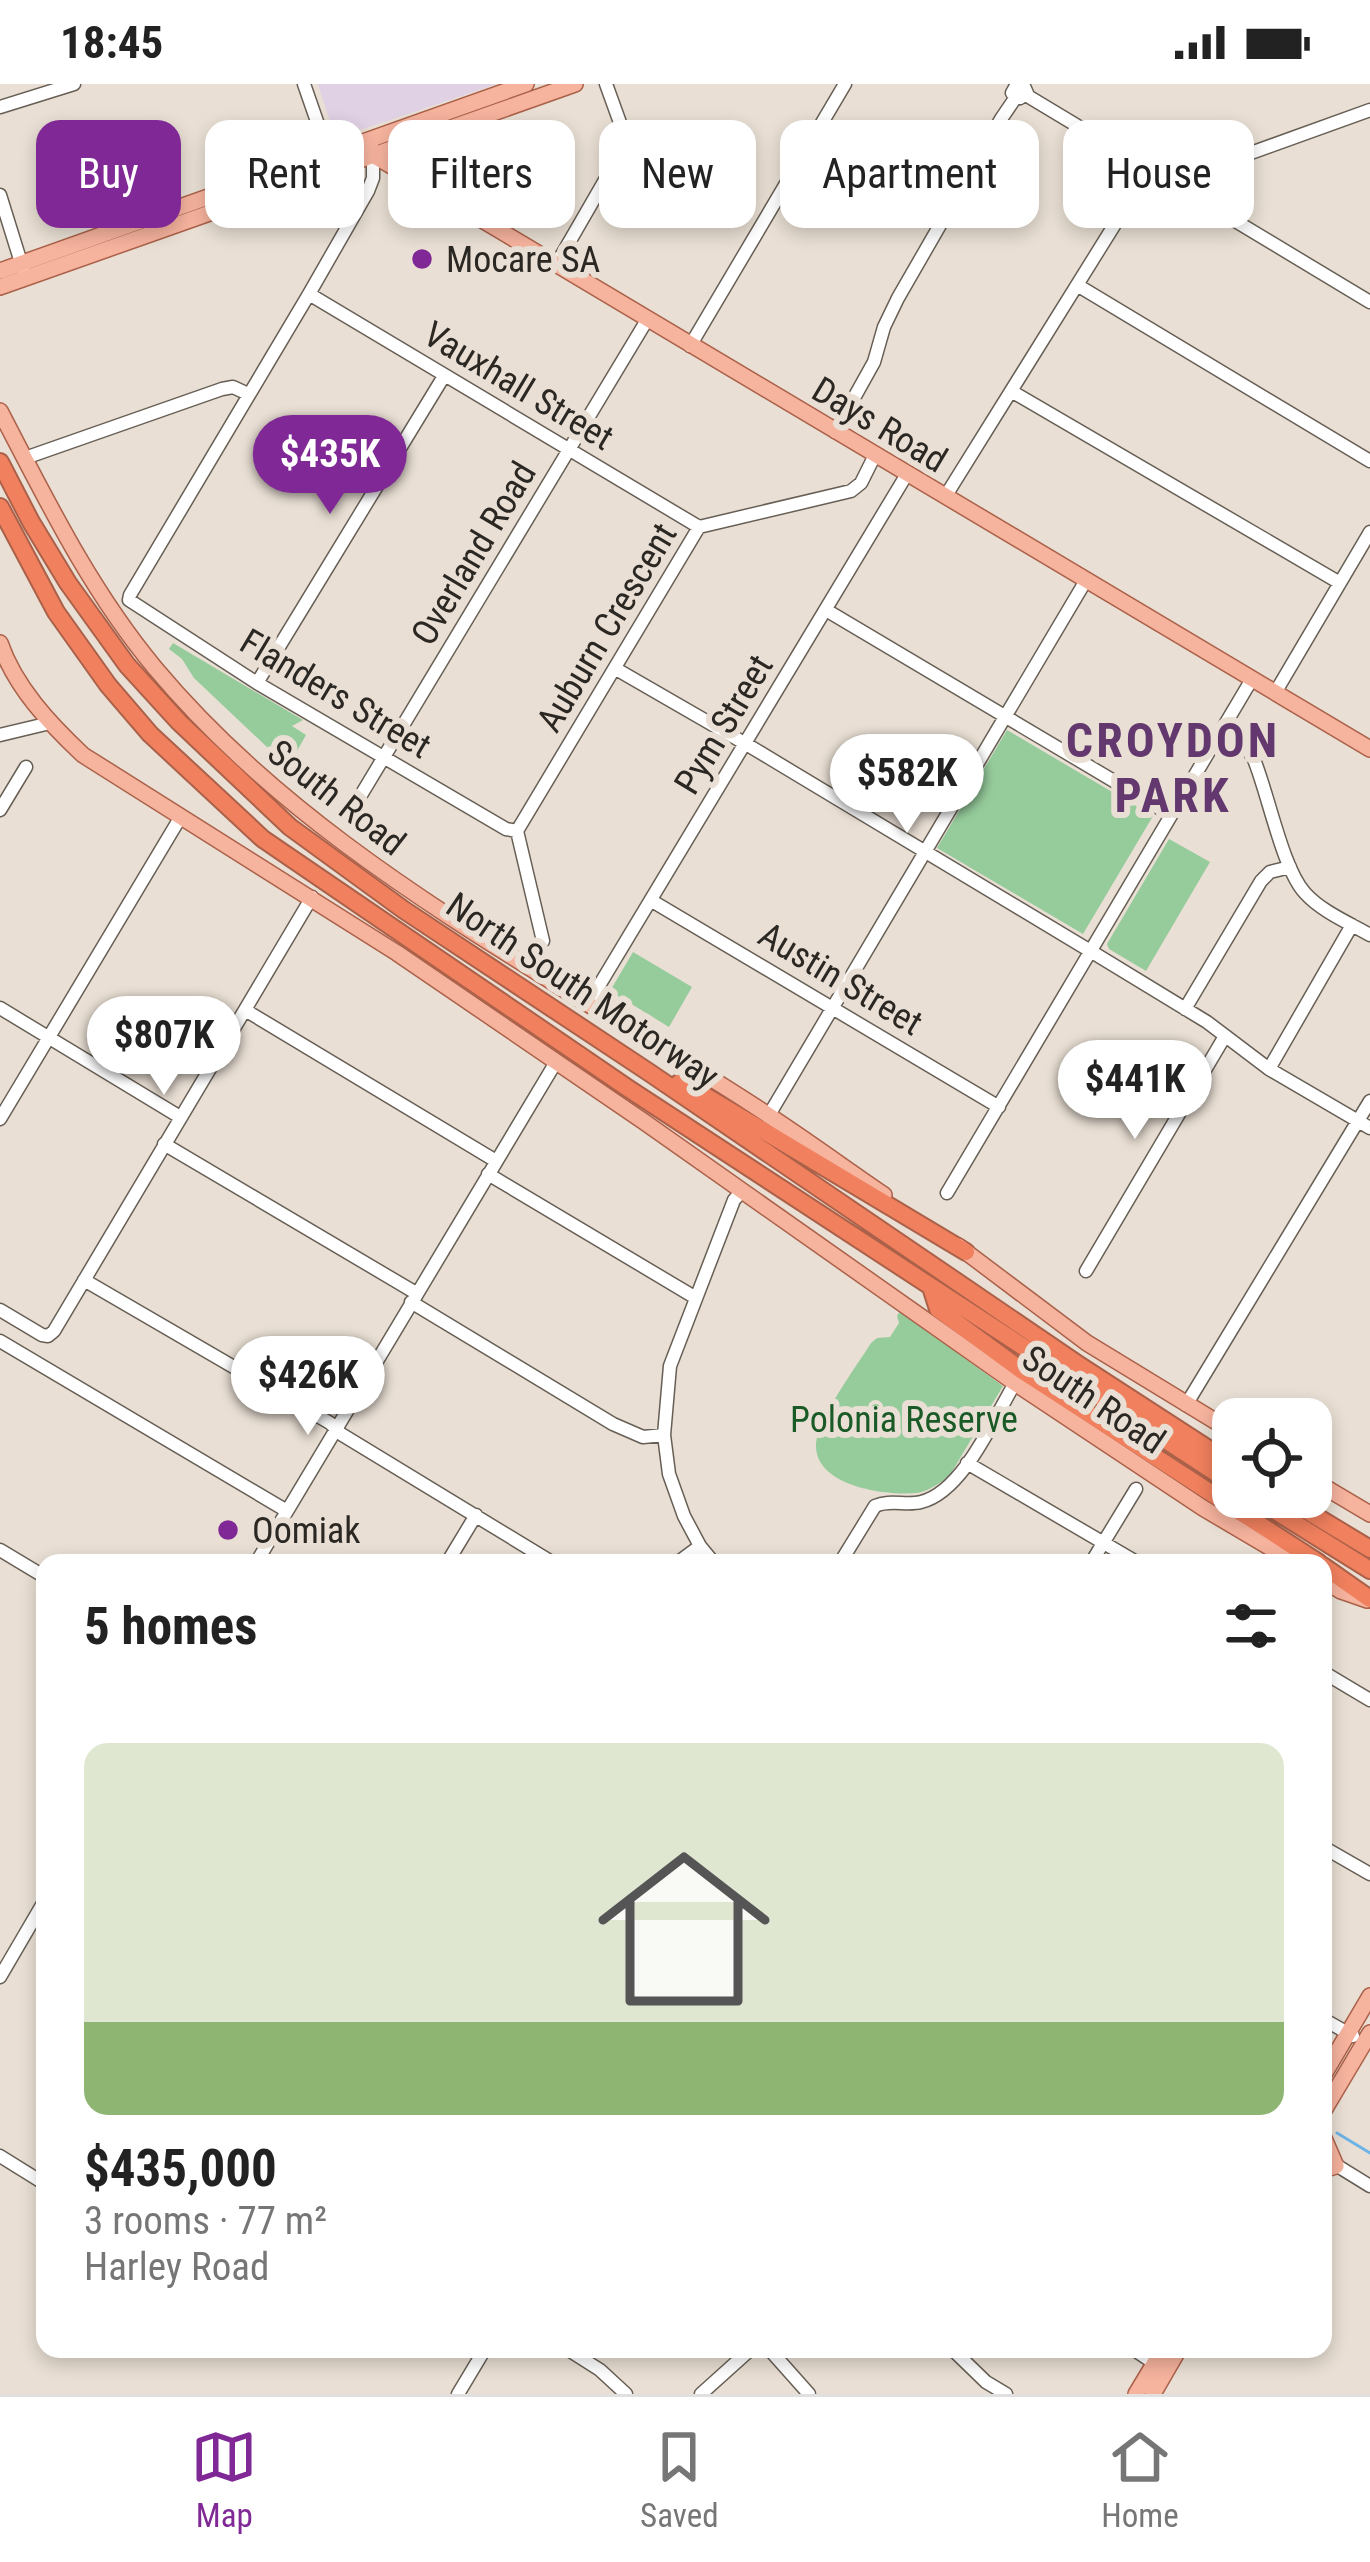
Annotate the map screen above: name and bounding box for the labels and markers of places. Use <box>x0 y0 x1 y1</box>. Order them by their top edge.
place label: Mocare SA <box>446 239 601 281</box>
marker: Mocare SA <box>409 246 435 272</box>
pin: $435K <box>246 415 414 517</box>
pin: $582K <box>823 734 991 836</box>
pin: $807K <box>80 996 248 1098</box>
pin: $441K <box>1051 1040 1219 1142</box>
pin: $426K <box>224 1336 392 1438</box>
place label: Oomiak <box>252 1510 361 1552</box>
marker: Oomiak <box>215 1517 241 1543</box>

